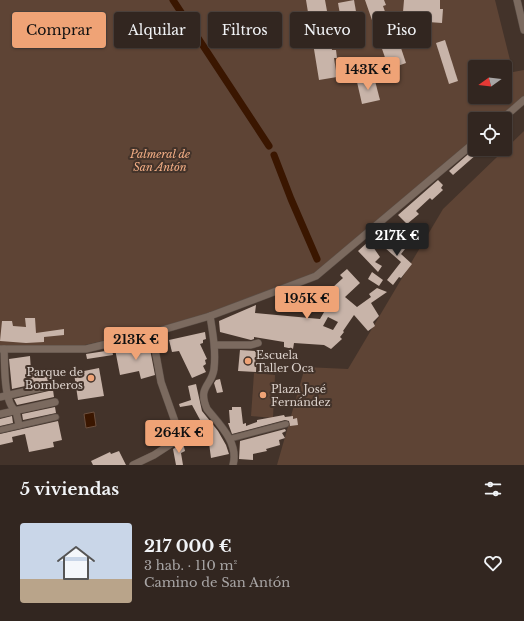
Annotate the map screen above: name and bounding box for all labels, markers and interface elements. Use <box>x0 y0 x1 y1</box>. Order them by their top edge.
chip: Comprar <box>12 12 106 48</box>
chip: Alquilar <box>114 12 200 48</box>
chip: Filtros <box>208 12 282 48</box>
chip: Nuevo <box>290 12 365 48</box>
chip: Piso <box>373 12 431 48</box>
pin: 143K € <box>335 57 401 91</box>
north arrow <box>468 60 512 104</box>
map controls <box>468 60 512 156</box>
text: 143K € <box>345 61 391 78</box>
button: locate <box>468 112 512 156</box>
park label: Palmeral de San Antón <box>129 147 190 174</box>
pin: 217K € <box>364 223 430 257</box>
text: 217K € <box>375 227 419 244</box>
pin: 195K € <box>274 286 340 320</box>
text: 195K € <box>284 290 330 307</box>
pin: 213K € <box>103 327 169 361</box>
text: 213K € <box>113 331 159 348</box>
place label: Escuela Taller Oca <box>256 348 315 375</box>
marker: Escuela Taller Oca <box>243 356 253 366</box>
place label: Parque de Bomberos <box>25 365 83 392</box>
marker: Parque de Bomberos <box>86 373 96 383</box>
place label: Plaza José Fernández <box>271 382 331 409</box>
marker: Plaza José Fernández <box>258 390 268 400</box>
pin: 264K € <box>146 420 212 454</box>
text: 264K € <box>154 424 204 441</box>
icon: filters <box>482 478 504 500</box>
text: 5 viviendas <box>20 479 119 500</box>
text: 217 000 € <box>144 536 232 557</box>
icon: home <box>52 539 100 587</box>
icon: heart <box>482 552 504 574</box>
text: 3 hab. · 110 m² <box>144 557 237 574</box>
text: Camino de San Antón <box>144 574 290 591</box>

